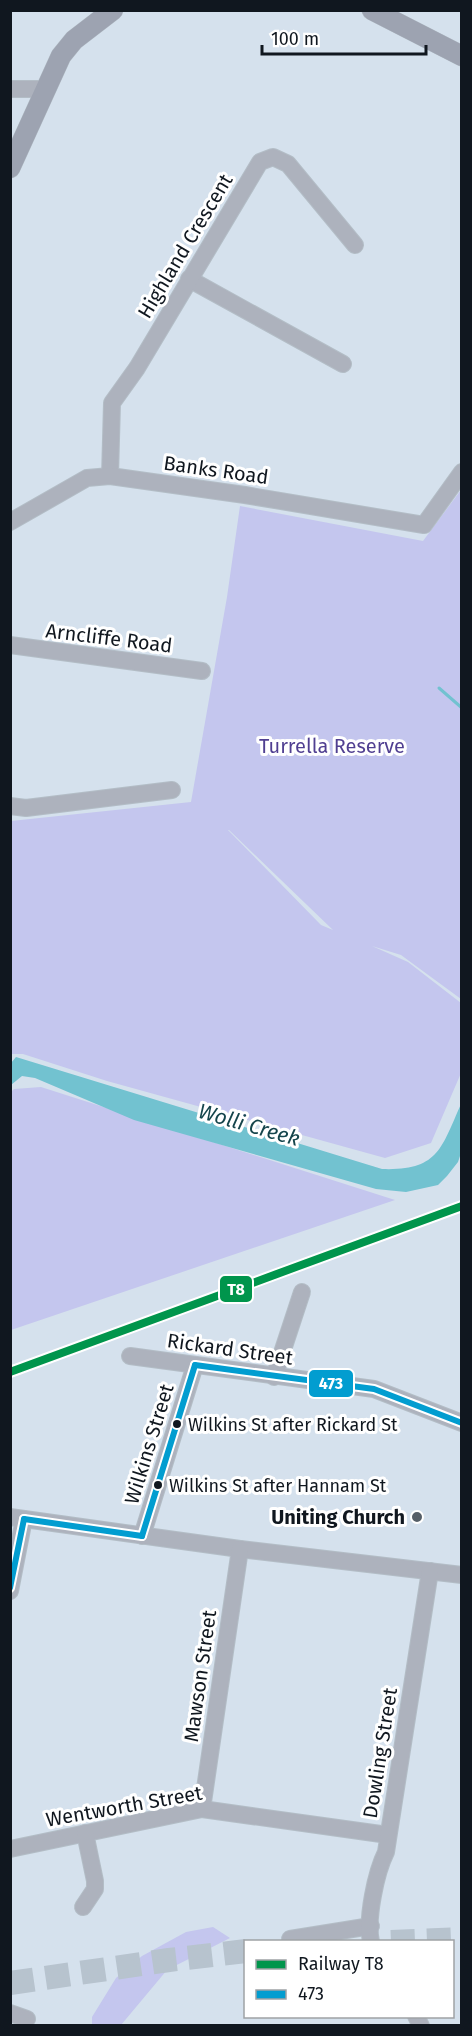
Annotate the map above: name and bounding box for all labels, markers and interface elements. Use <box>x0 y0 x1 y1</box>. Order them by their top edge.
scale bar <box>262 18 426 56</box>
text: 100 m <box>271 28 319 50</box>
street label: Highland Crescent <box>132 169 238 323</box>
street label: Banks Road <box>162 451 270 489</box>
street label: Arncliffe Road <box>44 618 174 658</box>
park label: Turrella Reserve <box>259 734 405 758</box>
water label: Wolli Creek <box>195 1098 303 1152</box>
line badge: T8 <box>219 1275 253 1303</box>
text: T8 <box>227 1280 245 1299</box>
street label: Rickard Street <box>166 1328 295 1370</box>
line badge: 473 <box>308 1369 354 1398</box>
text: 473 <box>319 1374 343 1393</box>
street label: Wilkins Street <box>119 1380 179 1507</box>
place label: Wilkins St after Rickard St <box>188 1414 398 1436</box>
marker: Wilkins St after Rickard St <box>171 1418 183 1430</box>
place label: Wilkins St after Hannam St <box>169 1475 387 1497</box>
marker: Wilkins St after Hannam St <box>152 1479 164 1491</box>
place label: Uniting Church <box>271 1505 405 1529</box>
marker: Uniting Church <box>410 1510 424 1524</box>
street label: Mawson Street <box>179 1608 221 1744</box>
street label: Dowling Street <box>358 1685 402 1820</box>
street label: Wentworth Street <box>44 1780 205 1832</box>
legend <box>244 1940 454 2018</box>
text: Railway T8 <box>298 1953 384 1975</box>
text: 473 <box>298 1983 324 2005</box>

